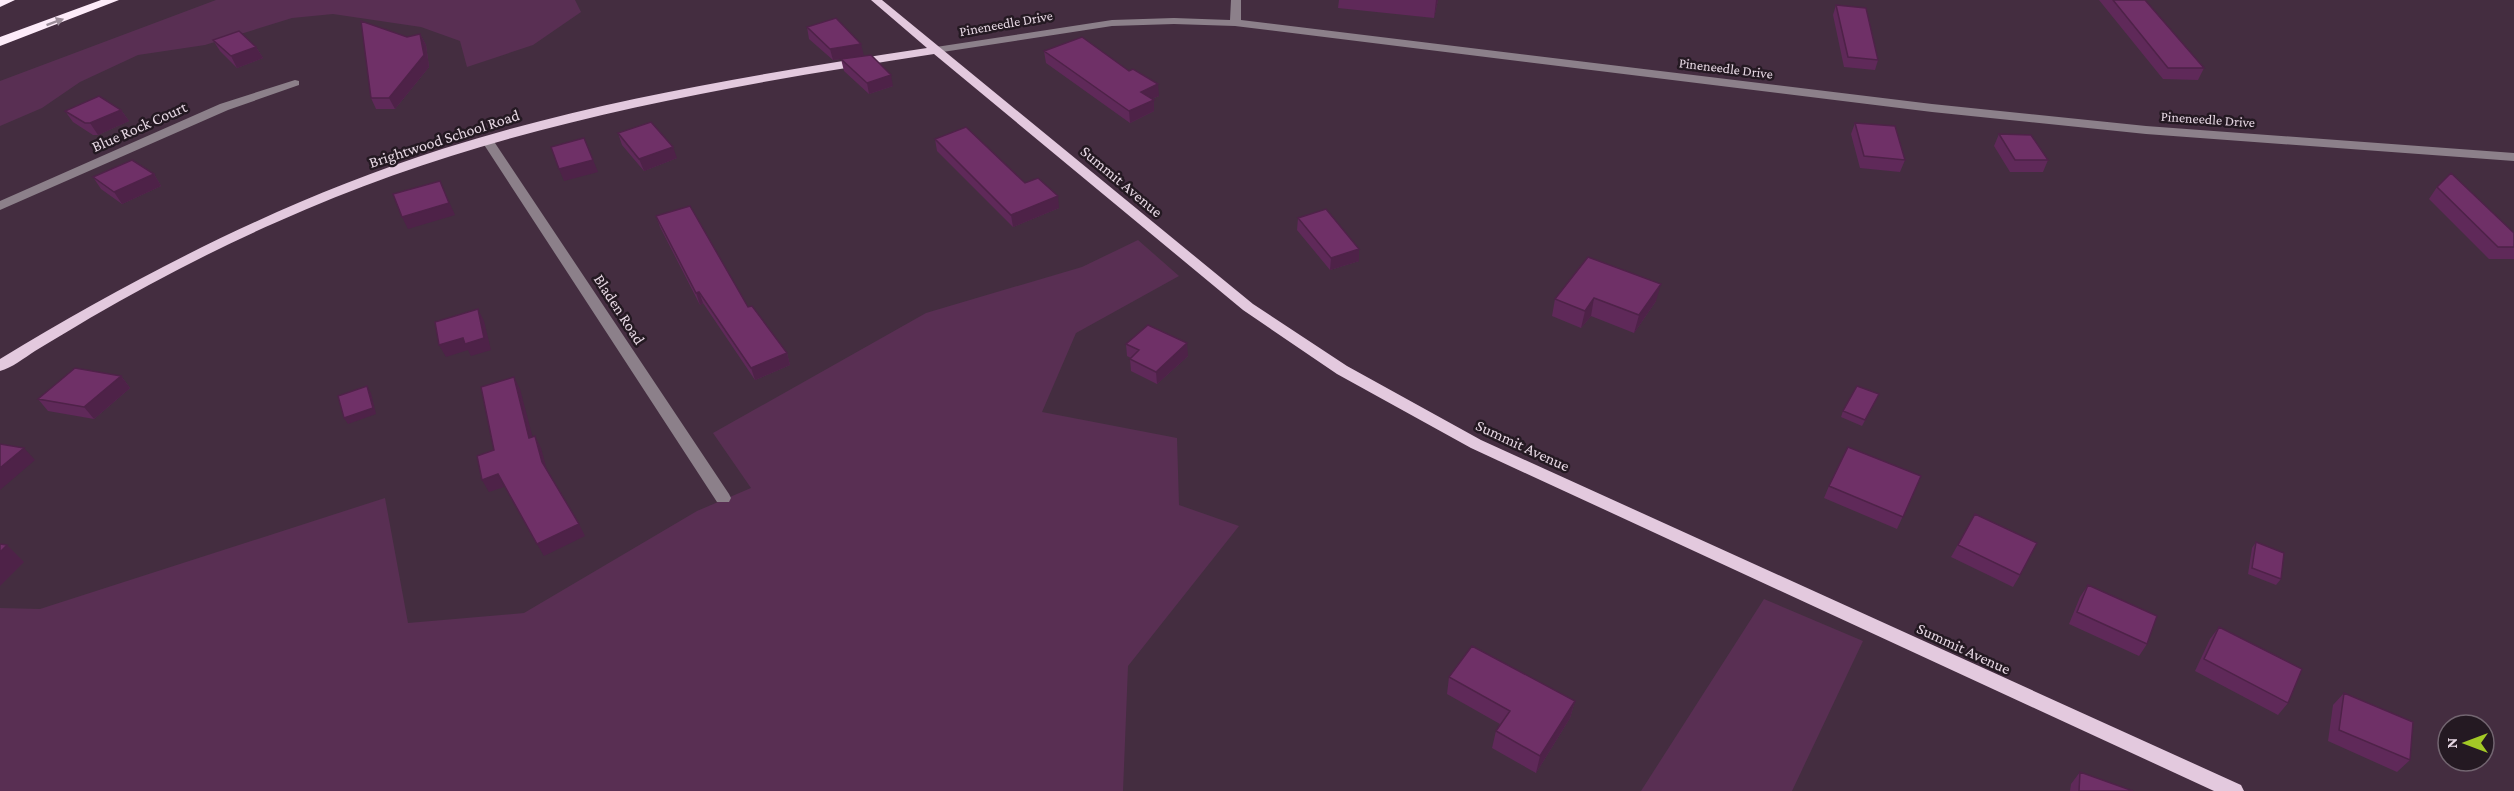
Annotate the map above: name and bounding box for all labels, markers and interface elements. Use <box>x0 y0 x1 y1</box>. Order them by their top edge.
street label: Pineneedle Drive <box>958 7 1054 39</box>
one-way arrow <box>46 16 64 26</box>
street label: Pineneedle Drive <box>1678 54 1774 82</box>
street label: Blue Rock Court <box>89 98 190 155</box>
street label: Brightwood School Road <box>367 106 522 172</box>
street label: Pineneedle Drive <box>2160 108 2256 130</box>
street label: Summit Avenue <box>1077 142 1166 220</box>
street label: Bladen Road <box>591 271 649 348</box>
street label: Summit Avenue <box>1473 416 1572 475</box>
street label: Summit Avenue <box>1914 619 2013 678</box>
north arrow <box>2436 713 2496 773</box>
text: N <box>2443 737 2460 748</box>

